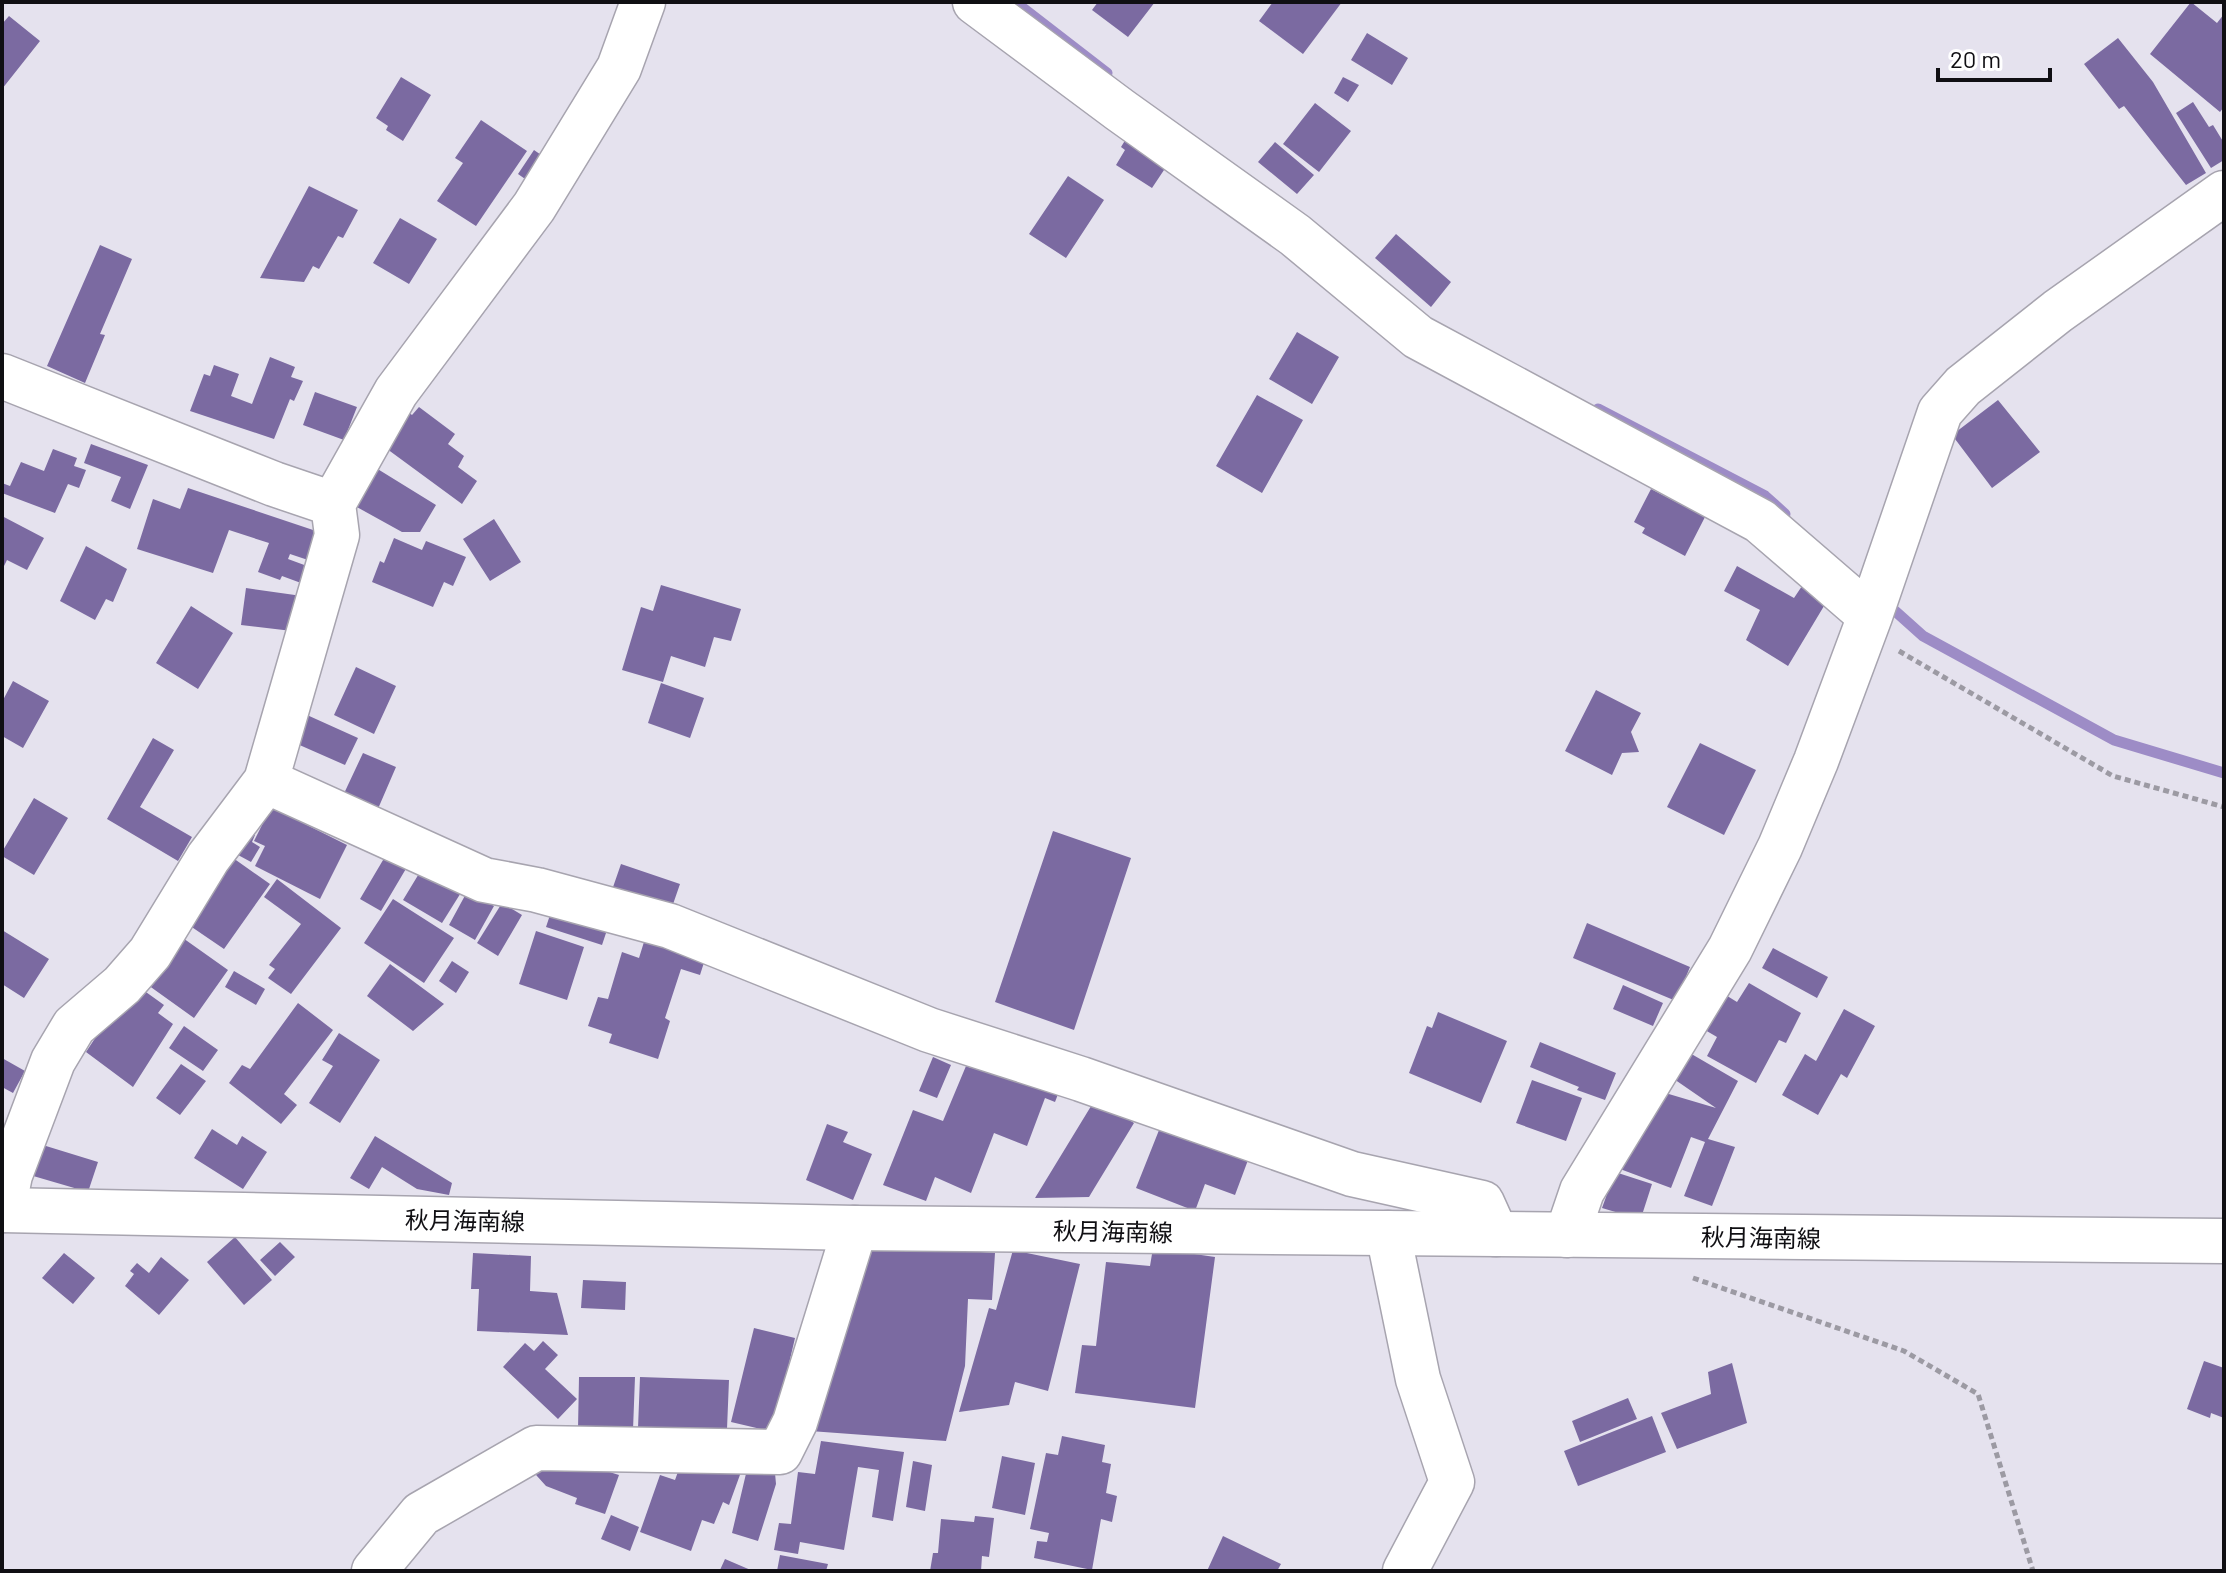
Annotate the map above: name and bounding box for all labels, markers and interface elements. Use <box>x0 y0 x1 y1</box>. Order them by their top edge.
scale bar <box>1938 32 2050 82</box>
text: 20 m <box>1950 44 2001 73</box>
street label: 秋月海南線 <box>405 1204 525 1236</box>
street label: 秋月海南線 <box>1053 1215 1173 1247</box>
street label: 秋月海南線 <box>1701 1221 1821 1253</box>

